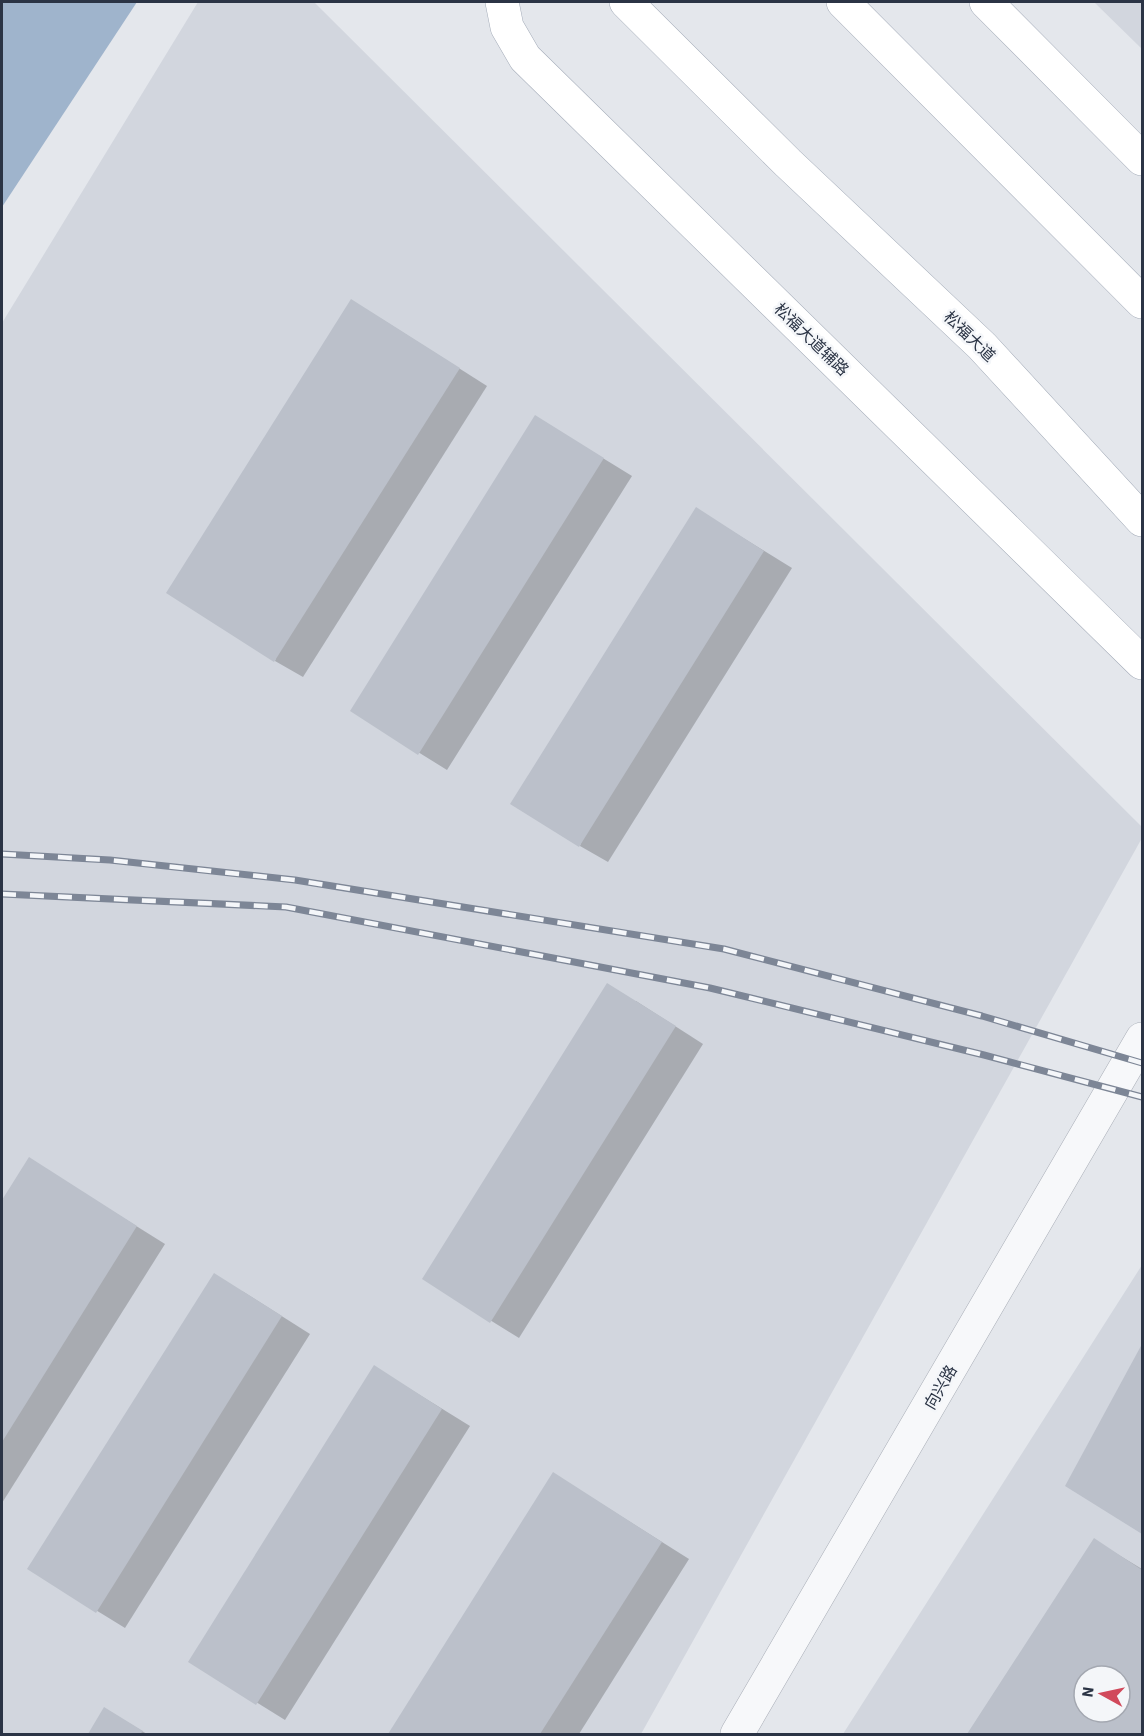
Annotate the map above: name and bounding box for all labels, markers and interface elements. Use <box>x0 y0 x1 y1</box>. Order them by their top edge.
street label: 松福大道辅路 <box>769 298 853 381</box>
street label: 松福大道 <box>939 307 1000 367</box>
street label: 向兴路 <box>919 1361 962 1414</box>
north arrow <box>1072 1664 1132 1724</box>
text: N <box>1077 1685 1100 1699</box>

